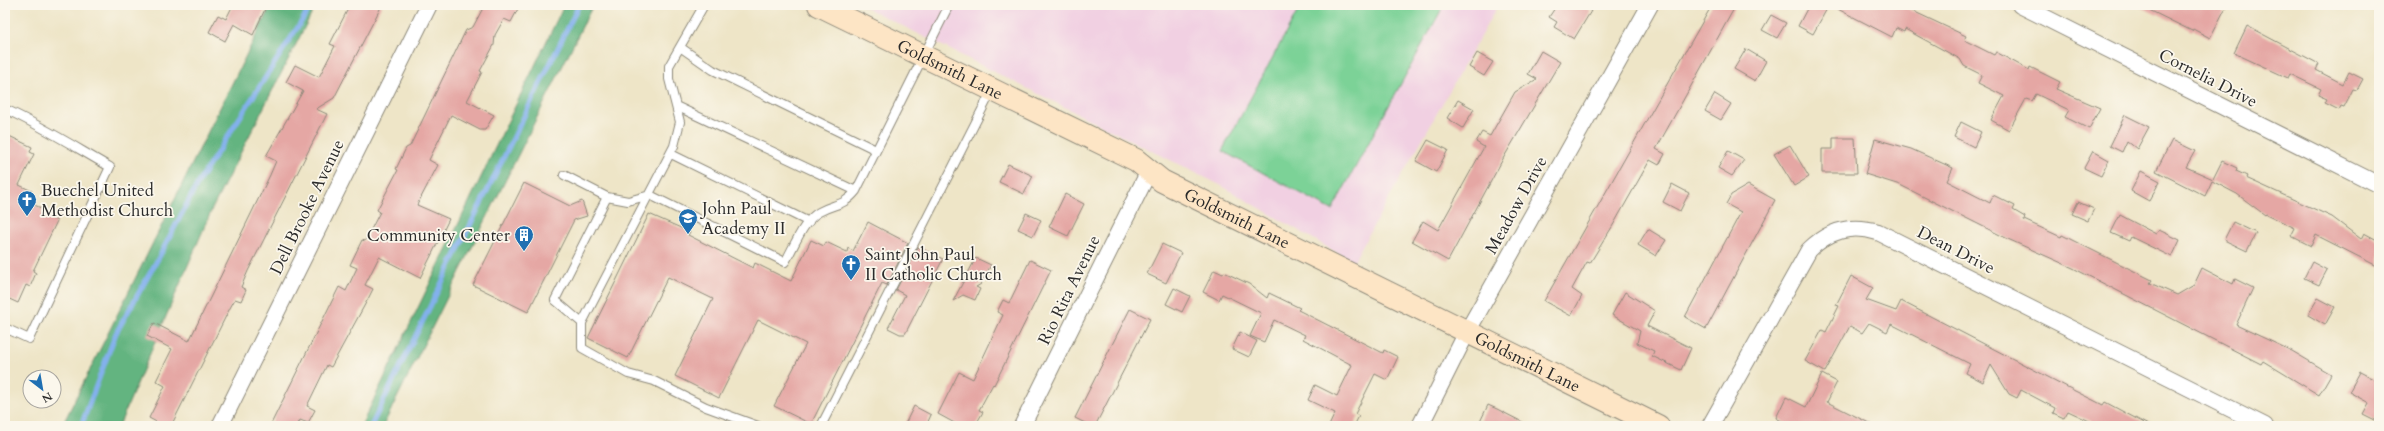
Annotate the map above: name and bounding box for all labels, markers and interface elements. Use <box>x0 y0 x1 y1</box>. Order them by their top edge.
street label: Goldsmith Lane <box>893 33 1007 105</box>
street label: Cornelia Drive <box>2155 43 2261 113</box>
street label: Dell Brooke Avenue <box>264 136 350 278</box>
street label: Meadow Drive <box>1480 152 1552 258</box>
place label: Buechel United Methodist Church <box>41 179 174 222</box>
street label: Goldsmith Lane <box>1180 182 1294 254</box>
church icon: Buechel United Methodist Church <box>16 189 38 217</box>
place label: John Paul Academy II <box>699 197 786 240</box>
school or university icon: John Paul Academy II <box>677 207 699 235</box>
street label: Dean Drive <box>1913 221 1999 279</box>
place label: Community Center <box>367 224 511 247</box>
building icon: Community Center <box>513 224 535 252</box>
street label: Rio Rita Avenue <box>1033 231 1105 349</box>
place label: Saint John Paul II Catholic Church <box>865 243 1002 286</box>
church icon: Saint John Paul II Catholic Church <box>840 253 862 281</box>
street label: Goldsmith Lane <box>1471 326 1584 397</box>
north arrow <box>22 369 62 409</box>
text: N <box>39 388 55 406</box>

